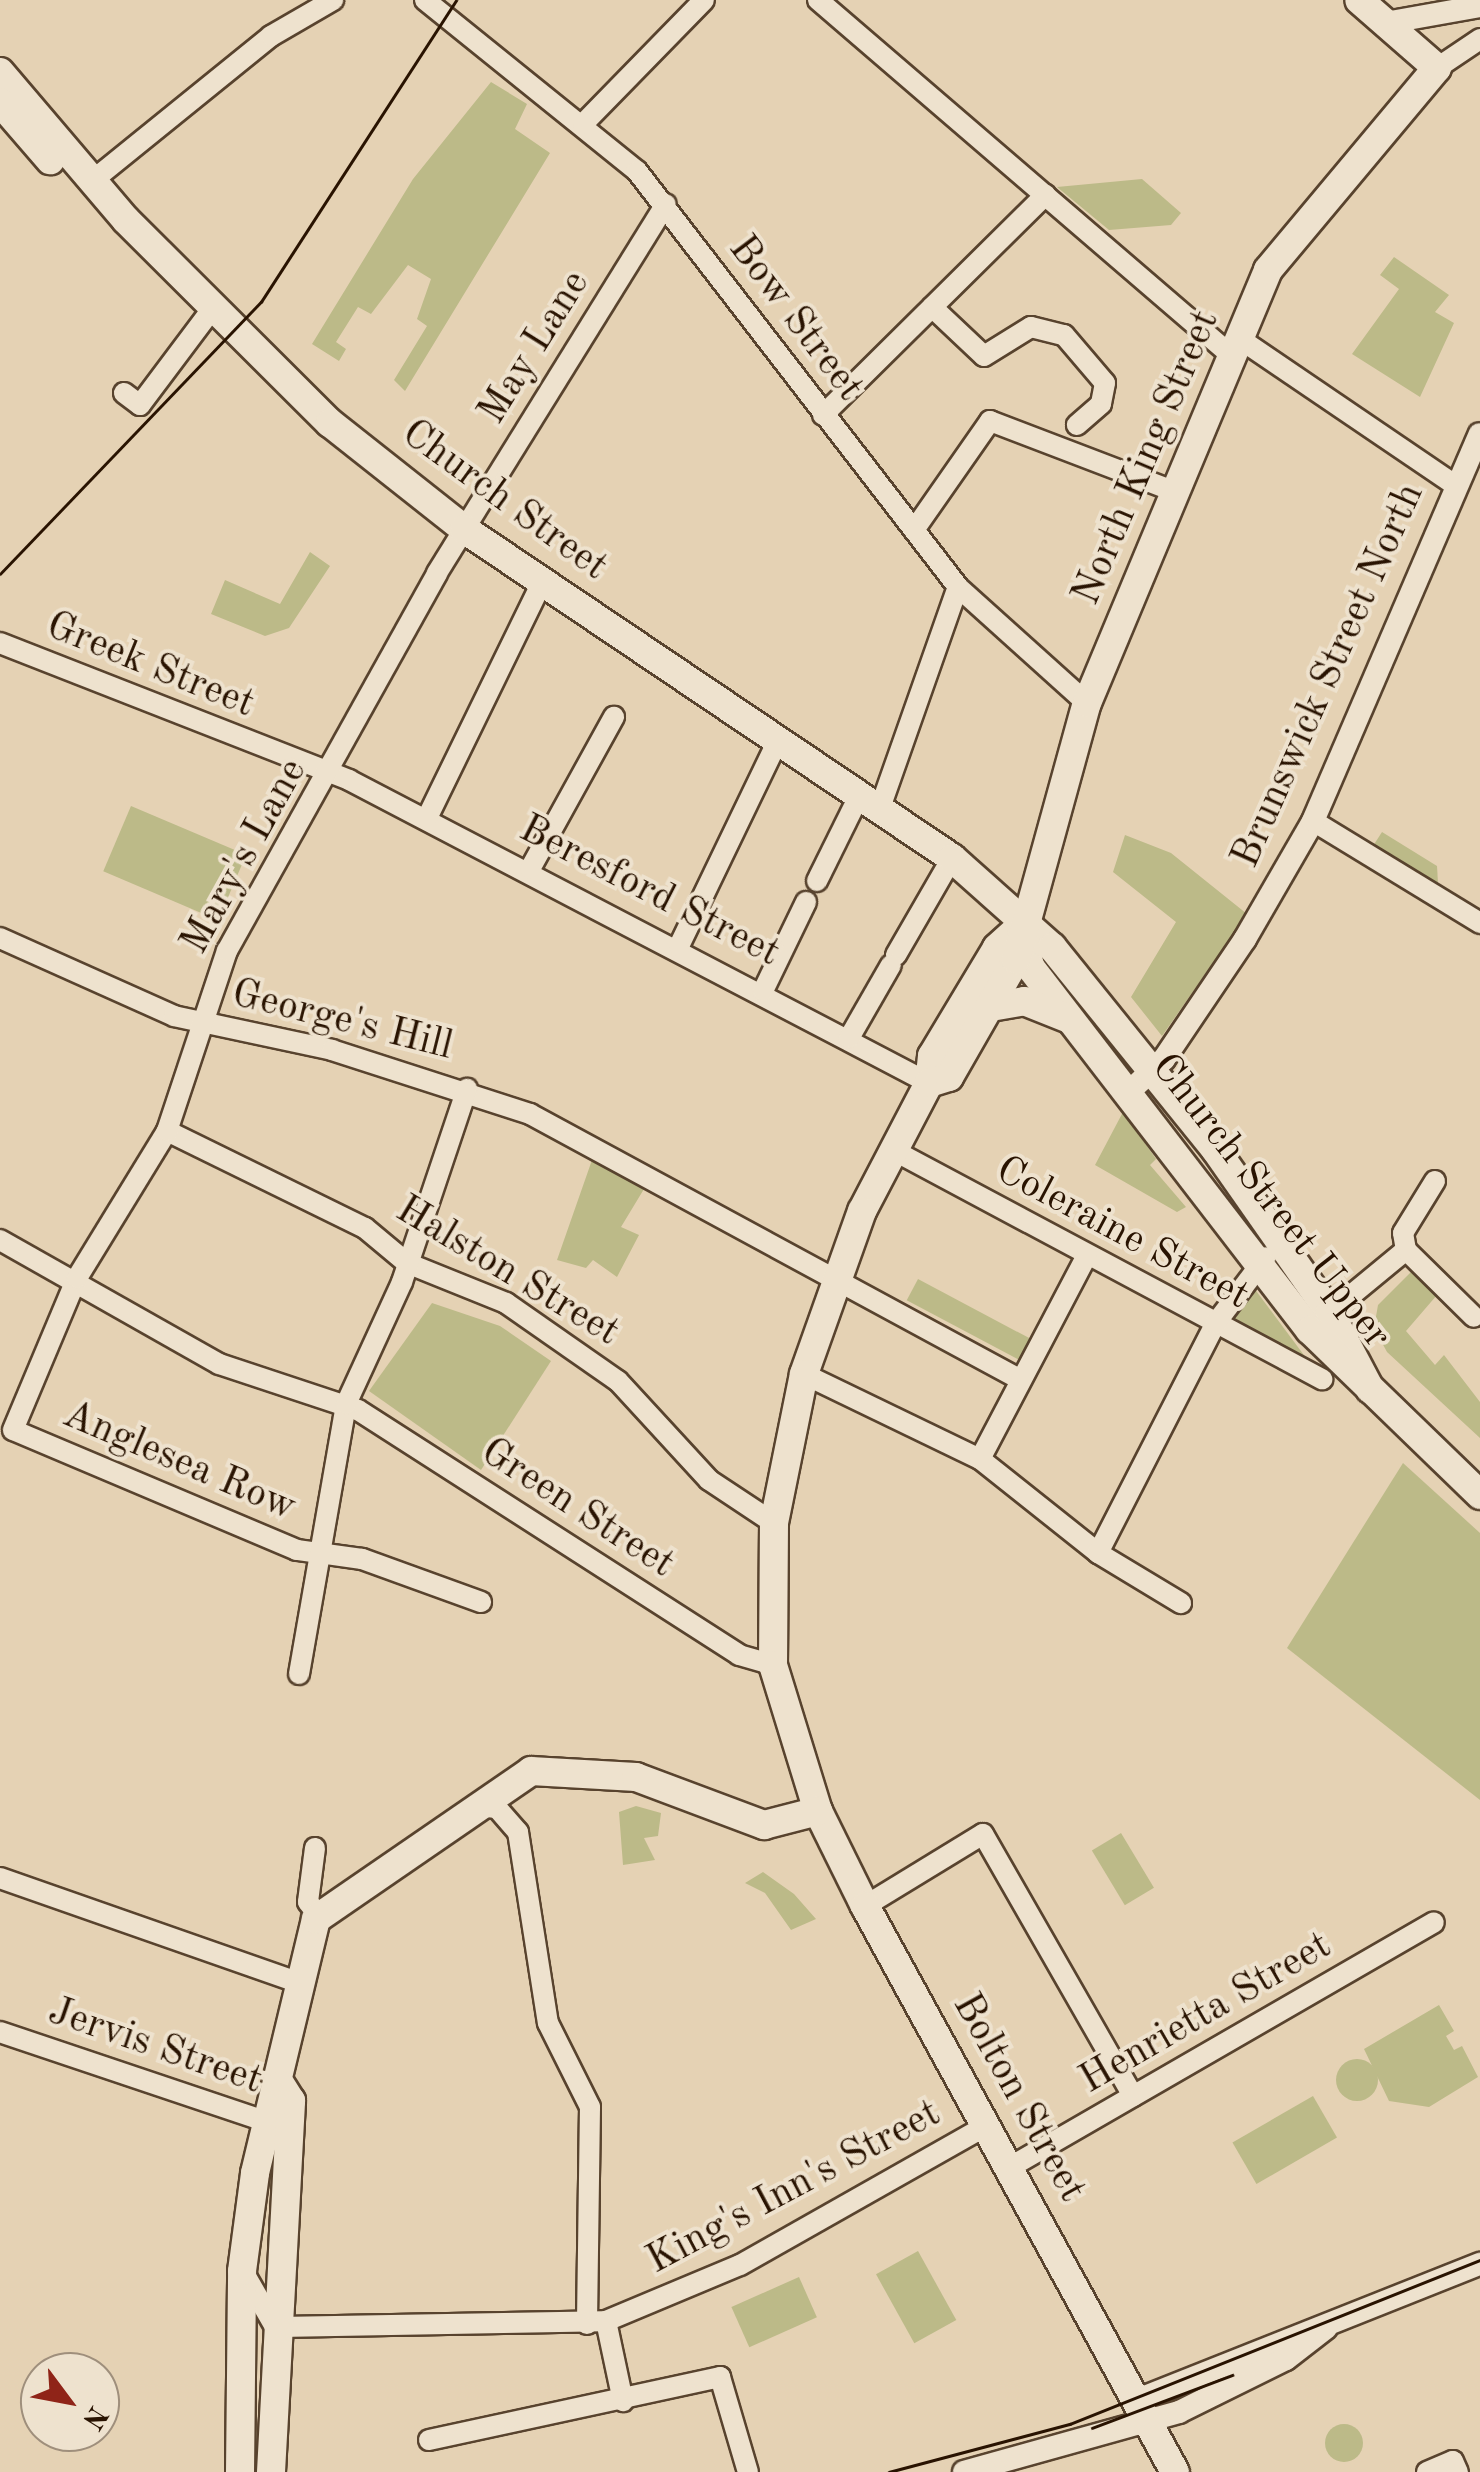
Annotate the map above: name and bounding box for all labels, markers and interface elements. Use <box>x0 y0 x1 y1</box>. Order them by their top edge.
street label: Bow Street <box>717 227 873 411</box>
street label: May Lane <box>469 263 601 433</box>
street label: North King Street <box>1063 303 1231 613</box>
street label: Church Street <box>392 410 616 592</box>
street label: Brunswick Street North <box>1223 476 1435 876</box>
street label: Greek Street <box>39 603 261 729</box>
street label: Mary's Lane <box>172 751 318 963</box>
street label: Beresford Street <box>511 806 787 978</box>
street label: George's Hill <box>227 970 457 1072</box>
street label: Church Street Upper <box>1140 1045 1400 1359</box>
street label: Coleraine Street <box>987 1147 1257 1321</box>
street label: Halston Street <box>387 1187 627 1357</box>
street label: Anglesea Row <box>55 1391 303 1533</box>
street label: Green Street <box>471 1429 683 1589</box>
street label: Henrietta Street <box>1072 1923 1340 2105</box>
street label: Bolton Street <box>941 1985 1095 2211</box>
street label: Jervis Street <box>42 1988 268 2106</box>
street label: King's Inn's Street <box>639 2090 949 2286</box>
north arrow <box>20 2352 120 2452</box>
text: N <box>76 2400 111 2433</box>

